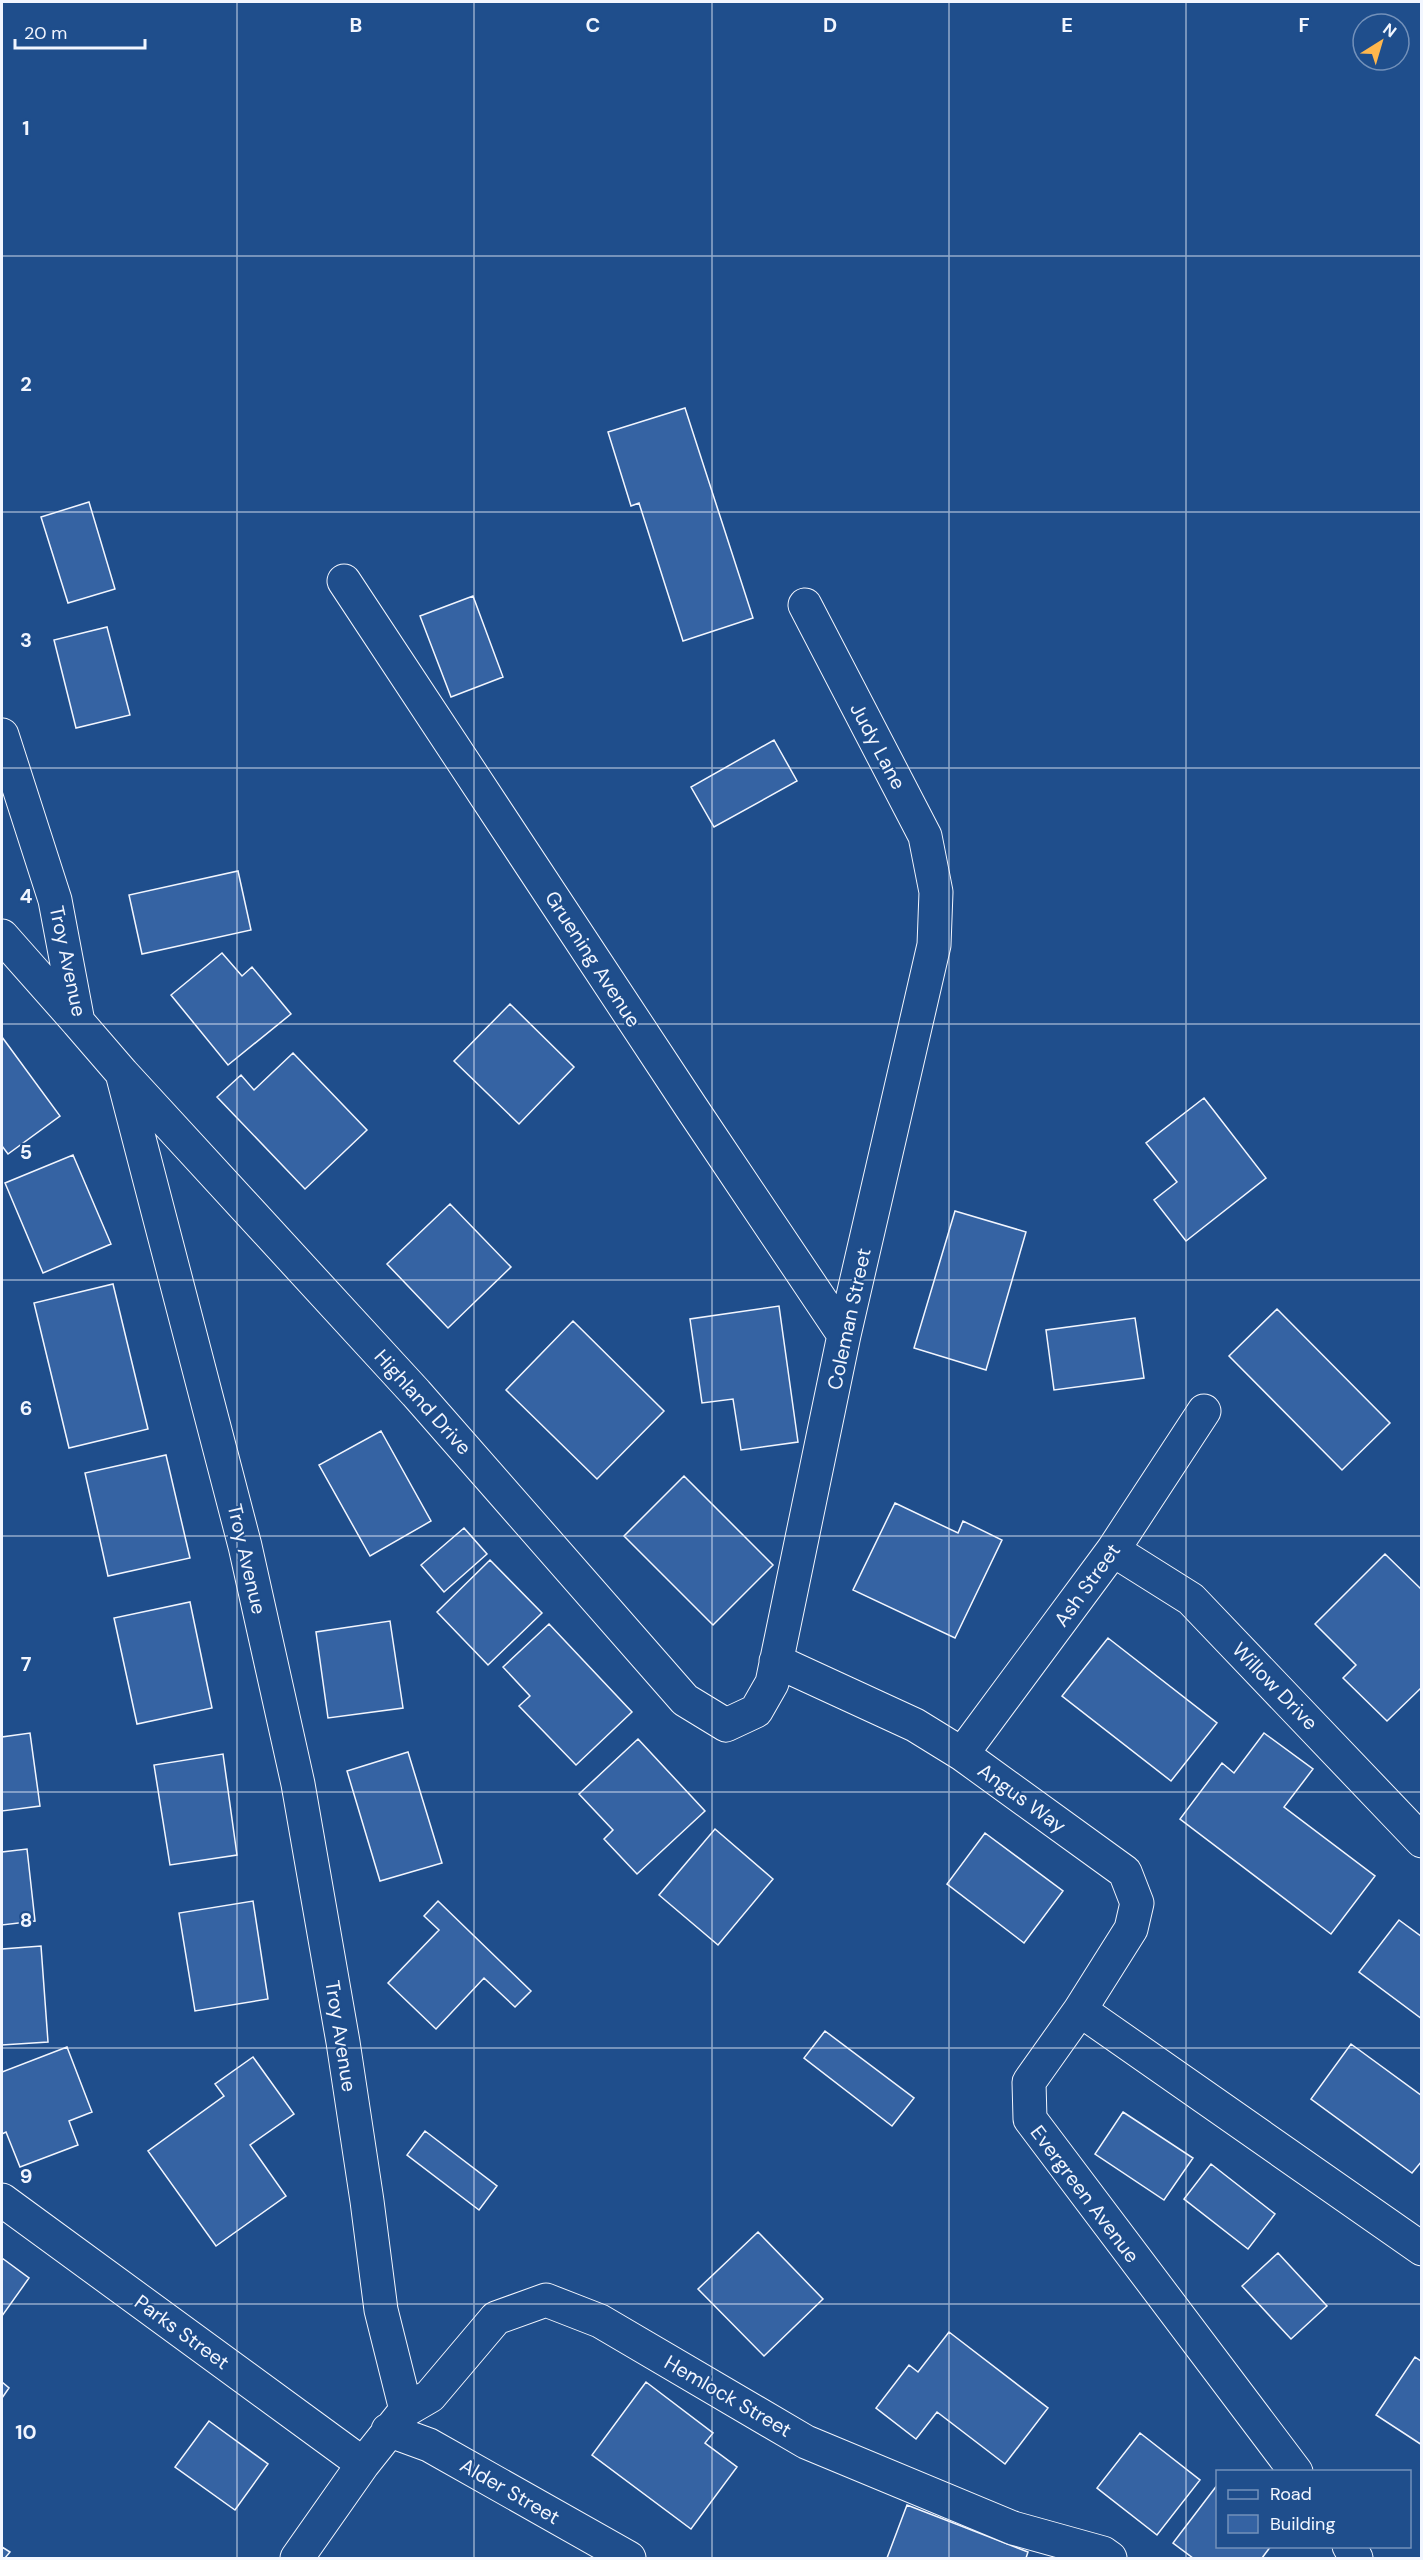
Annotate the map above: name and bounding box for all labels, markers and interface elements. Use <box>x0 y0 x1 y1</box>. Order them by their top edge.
scale bar <box>15 12 146 50</box>
text: B <box>350 12 362 38</box>
text: C <box>586 12 600 38</box>
text: D <box>823 12 837 38</box>
text: E <box>1061 12 1073 38</box>
text: F <box>1298 12 1310 38</box>
north arrow <box>1351 12 1411 72</box>
text: N <box>1379 19 1401 42</box>
text: 20 m <box>24 21 67 45</box>
text: 1 <box>22 115 30 141</box>
text: 2 <box>20 371 32 397</box>
text: 3 <box>20 627 32 653</box>
street label: Judy Lane <box>844 698 912 794</box>
text: 4 <box>20 883 33 909</box>
street label: Gruening Avenue <box>539 886 647 1032</box>
street label: Troy Avenue <box>44 903 92 1019</box>
text: 5 <box>20 1139 32 1165</box>
street label: Coleman Street <box>821 1246 877 1392</box>
street label: Highland Drive <box>369 1344 477 1460</box>
text: 6 <box>20 1395 32 1421</box>
street label: Troy Avenue <box>222 1501 272 1617</box>
street label: Ash Street <box>1048 1538 1126 1632</box>
street label: Willow Drive <box>1227 1637 1323 1735</box>
text: 7 <box>21 1651 32 1677</box>
street label: Angus Way <box>973 1757 1071 1839</box>
text: 8 <box>20 1907 32 1933</box>
street label: Troy Avenue <box>319 1978 363 2094</box>
street label: Evergreen Avenue <box>1025 2120 1145 2268</box>
text: 9 <box>20 2163 32 2189</box>
street label: Parks Street <box>129 2289 235 2375</box>
street label: Hemlock Street <box>660 2349 796 2443</box>
text: 10 <box>15 2419 37 2445</box>
street label: Alder Street <box>455 2452 565 2530</box>
legend <box>1216 2470 1411 2548</box>
text: Road <box>1270 2482 1312 2506</box>
text: Building <box>1270 2512 1335 2536</box>

